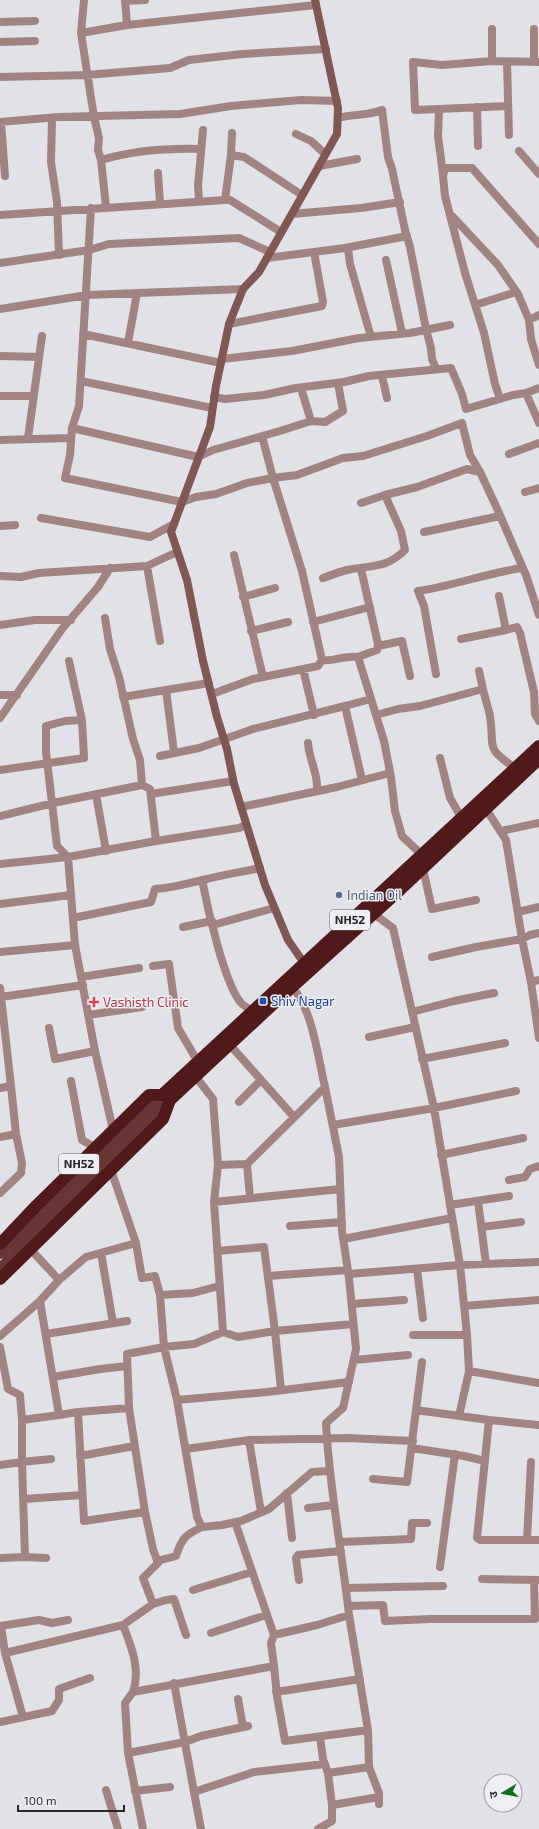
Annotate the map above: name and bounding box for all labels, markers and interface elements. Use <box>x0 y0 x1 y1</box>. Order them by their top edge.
place label: Indian Oil <box>347 887 402 903</box>
marker: Indian Oil <box>334 890 344 900</box>
road number: NH52 <box>330 910 370 930</box>
place label: Shiv Nagar <box>271 993 334 1009</box>
place label: Vashisth Clinic <box>103 994 189 1010</box>
marker: Vashisth Clinic <box>88 996 100 1008</box>
marker: Shiv Nagar <box>258 996 268 1006</box>
road number: NH52 <box>59 1154 99 1174</box>
north arrow <box>483 1773 523 1813</box>
scale bar <box>18 1787 124 1813</box>
text: उ <box>486 1790 500 1799</box>
text: 100 m <box>24 1793 56 1807</box>

